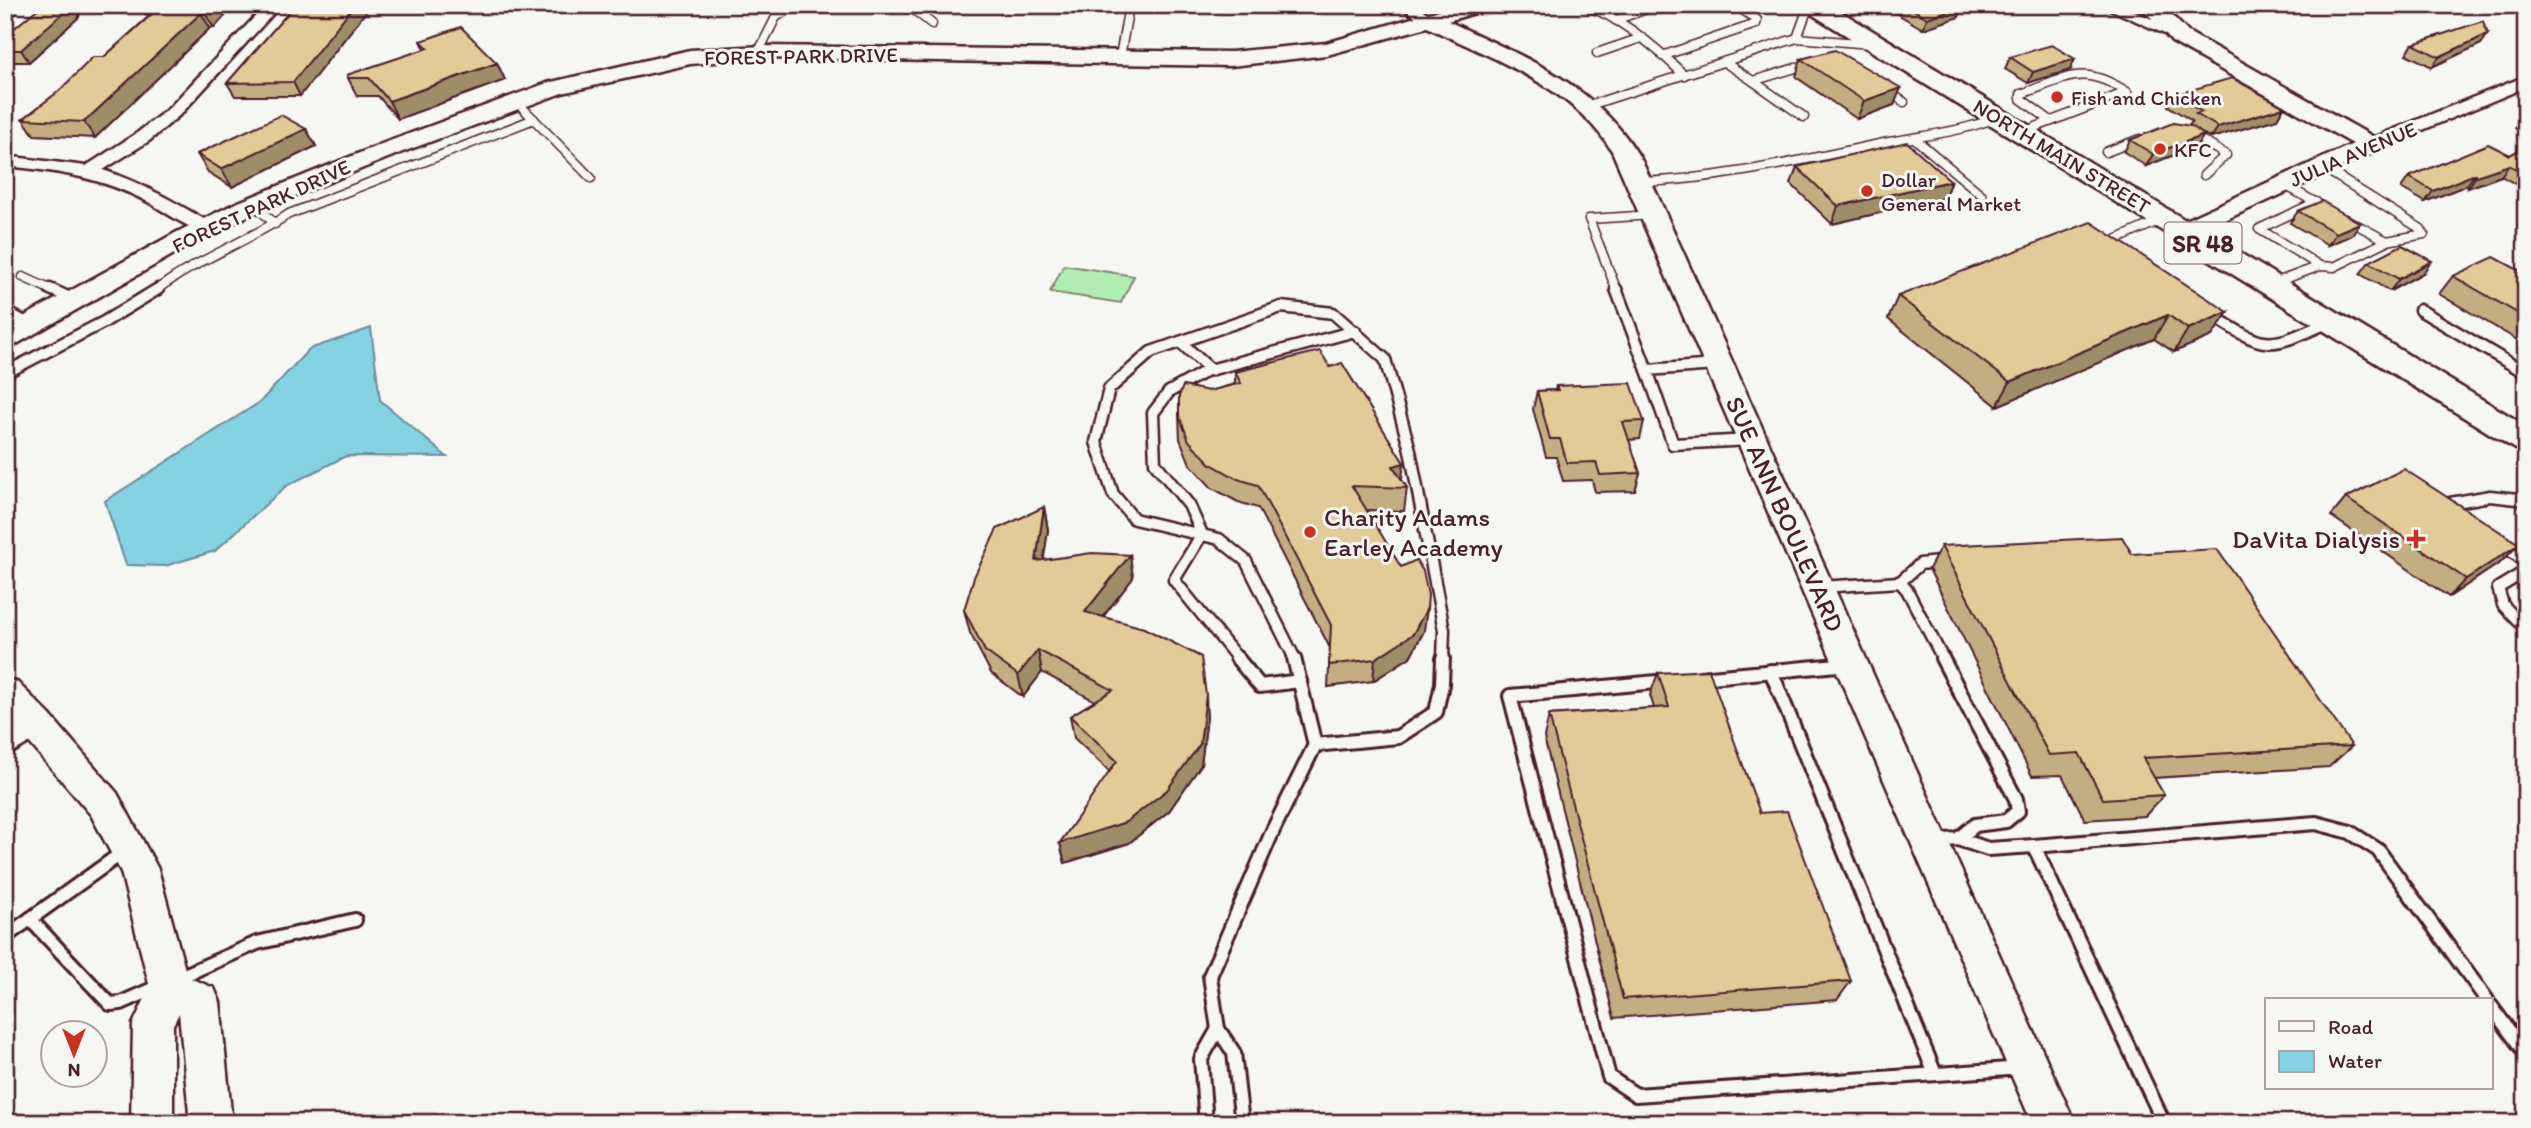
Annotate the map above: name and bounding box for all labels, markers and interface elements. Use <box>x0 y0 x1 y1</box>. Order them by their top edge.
street label: FOREST PARK DRIVE <box>704 42 898 70</box>
place label: Fish and Chicken <box>2071 85 2222 110</box>
marker: Fish and Chicken <box>2049 89 2065 105</box>
street label: NORTH MAIN STREET <box>1969 93 2155 219</box>
street label: JULIA AVENUE <box>2286 116 2420 192</box>
place label: KFC <box>2174 137 2212 162</box>
marker: KFC <box>2152 141 2168 157</box>
street label: FOREST PARK DRIVE <box>168 154 354 258</box>
place label: Dollar General Market <box>1881 167 2021 216</box>
marker: Dollar General Market <box>1859 183 1875 199</box>
road number: SR 48 <box>2164 223 2242 264</box>
street label: SUE ANN BOULEVARD <box>1719 391 1851 637</box>
place label: Charity Adams Earley Academy <box>1324 501 1503 563</box>
place label: DaVita Dialysis <box>2232 523 2400 555</box>
marker: Charity Adams Earley Academy <box>1302 524 1318 540</box>
marker: DaVita Dialysis <box>2406 529 2426 549</box>
legend <box>2265 998 2492 1090</box>
text: Road <box>2328 1014 2374 1039</box>
north arrow <box>38 1020 108 1090</box>
text: Water <box>2328 1048 2382 1073</box>
text: N <box>68 1059 80 1082</box>

